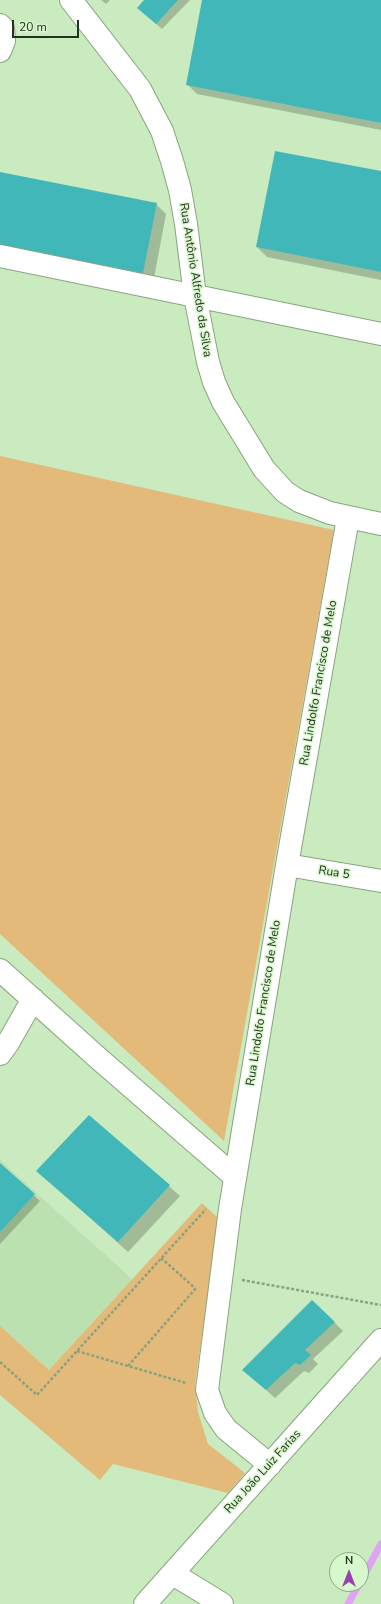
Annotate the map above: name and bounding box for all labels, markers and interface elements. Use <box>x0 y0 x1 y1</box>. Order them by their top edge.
scale bar <box>14 12 81 38</box>
text: 20 m <box>19 19 47 35</box>
street label: Rua Antônio Alfredo da Silva <box>176 202 214 358</box>
street label: Rua Lindolfo Francisco de Melo <box>297 599 341 767</box>
street label: Rua 5 <box>317 863 351 883</box>
street label: Rua Lindolfo Francisco de Melo <box>244 919 284 1087</box>
street label: Rua João Luiz Farias <box>222 1427 304 1517</box>
north arrow <box>329 1552 369 1592</box>
text: N <box>345 1553 353 1568</box>

